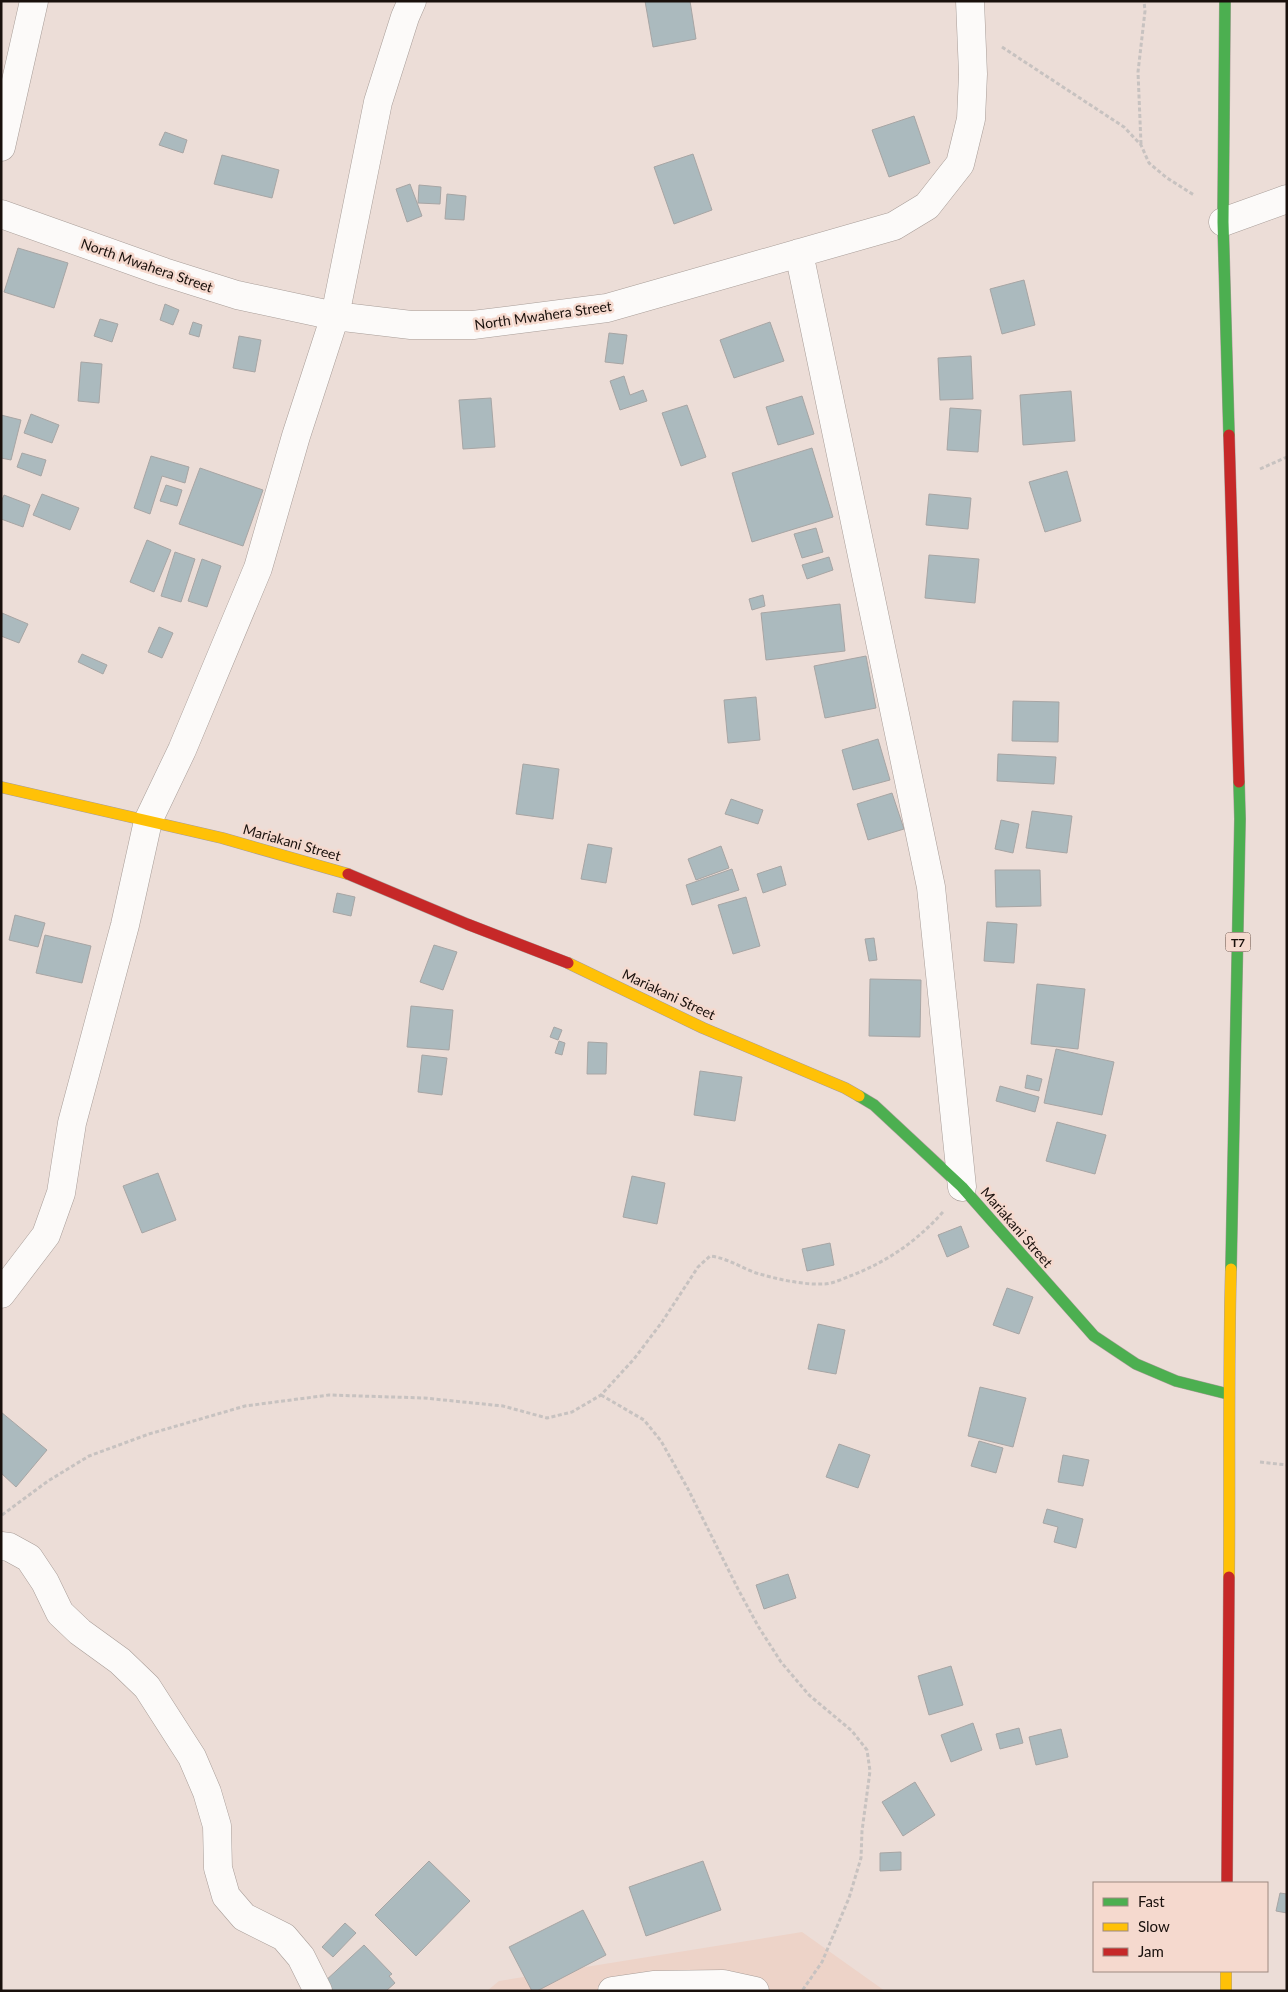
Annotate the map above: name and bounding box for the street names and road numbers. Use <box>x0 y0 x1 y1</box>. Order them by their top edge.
street label: North Mwahera Street <box>79 234 215 296</box>
street label: North Mwahera Street <box>473 297 613 333</box>
street label: Mariakani Street <box>241 820 343 864</box>
road number: T7 <box>1226 932 1250 952</box>
street label: Mariakani Street <box>620 965 718 1023</box>
street label: Mariakani Street <box>978 1183 1056 1271</box>

